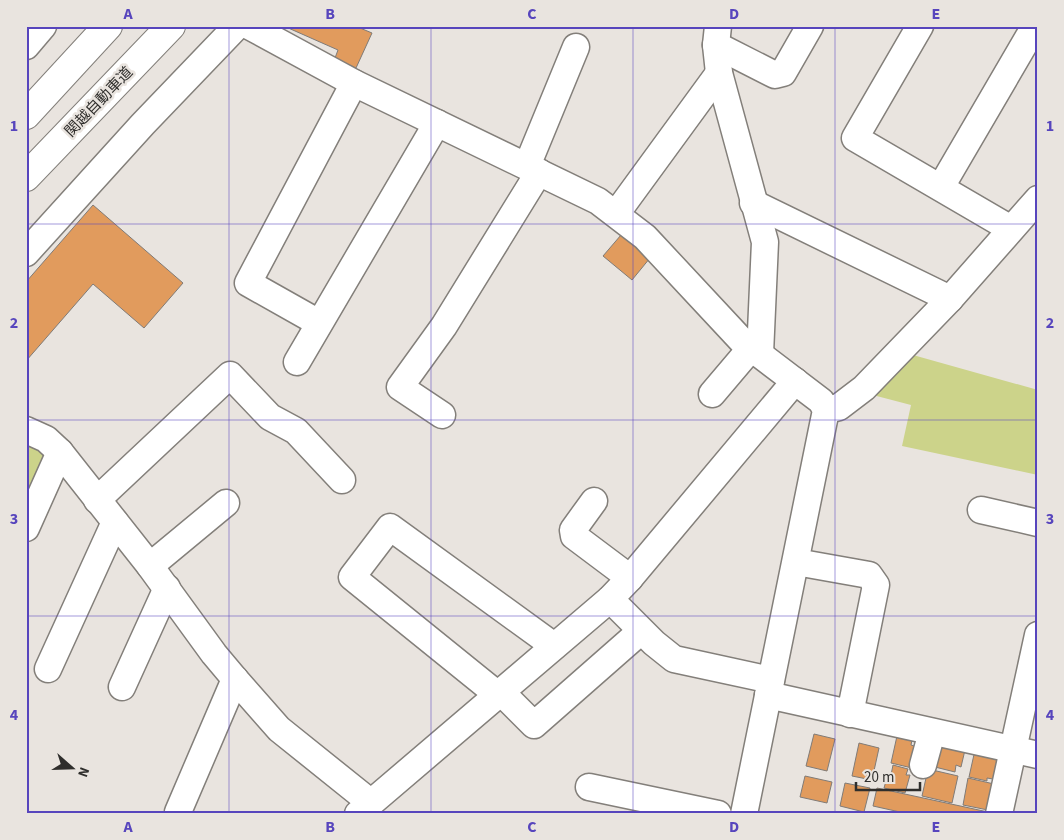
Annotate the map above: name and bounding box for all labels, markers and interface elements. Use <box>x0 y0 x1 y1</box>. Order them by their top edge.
text: A <box>122 3 133 25</box>
text: B <box>325 3 335 25</box>
text: C <box>527 3 537 25</box>
text: D <box>729 3 739 25</box>
text: E <box>932 3 940 25</box>
street label: 関越自動車道 <box>60 62 138 142</box>
text: 1 <box>10 115 18 137</box>
text: 1 <box>1046 115 1054 137</box>
text: 2 <box>10 312 18 334</box>
text: 2 <box>1046 312 1054 334</box>
text: 3 <box>10 508 18 530</box>
text: 3 <box>1046 508 1054 530</box>
text: 4 <box>10 704 19 726</box>
text: 4 <box>1046 704 1055 726</box>
north arrow <box>48 742 98 792</box>
scale bar <box>856 760 920 792</box>
text: N <box>72 764 94 780</box>
text: 20 m <box>864 767 894 788</box>
text: A <box>122 816 133 838</box>
text: B <box>325 816 335 838</box>
text: C <box>527 816 537 838</box>
text: D <box>729 816 739 838</box>
text: E <box>932 816 940 838</box>

